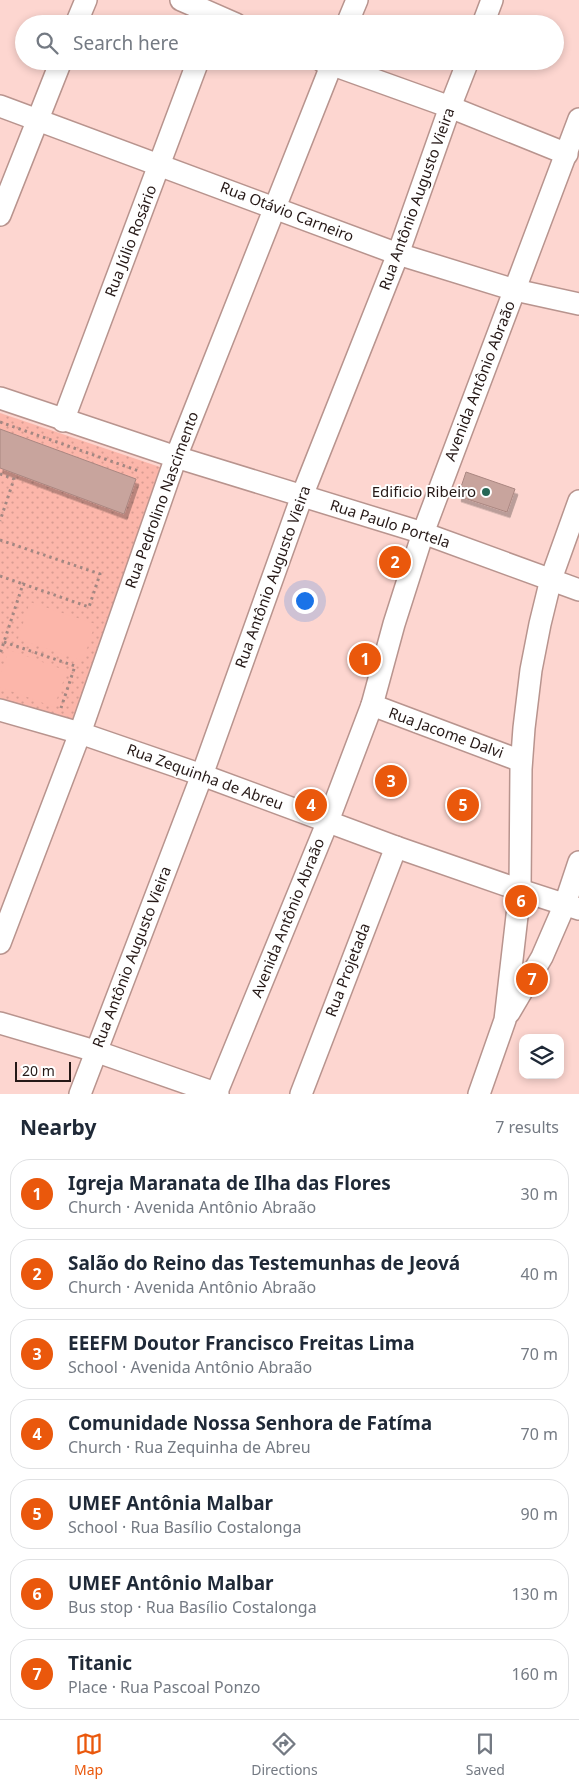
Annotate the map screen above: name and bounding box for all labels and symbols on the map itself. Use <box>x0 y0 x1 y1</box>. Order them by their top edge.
street label: Rua Antônio Augusto Vieira <box>374 105 458 293</box>
street label: Rua Otávio Carneiro <box>218 176 357 246</box>
street label: Rua Júlio Rosário <box>100 182 161 299</box>
street label: Avenida Antônio Abraão <box>439 298 519 464</box>
street label: Rua Pedrolino Nascimento <box>120 408 202 591</box>
place label: Edificio Ribeiro <box>372 481 476 501</box>
street label: Rua Antônio Augusto Vieira <box>230 483 314 671</box>
marker: Edificio Ribeiro <box>480 486 492 498</box>
street label: Rua Paulo Portela <box>328 494 453 552</box>
pin: 2 <box>379 543 411 581</box>
your location <box>292 588 318 614</box>
pin: 1 <box>349 640 381 678</box>
street label: Rua Jacome Dalvi <box>386 702 507 762</box>
street label: Rua Zequinha de Abreu <box>124 738 286 814</box>
pin: 3 <box>375 762 407 800</box>
pin: 4 <box>295 786 327 824</box>
pin: 5 <box>447 786 479 824</box>
street label: Avenida Antônio Abraão <box>246 835 328 1000</box>
street label: Rua Antônio Augusto Vieira <box>87 863 175 1050</box>
pin: 6 <box>505 882 537 920</box>
street label: Rua Projetada <box>320 920 374 1019</box>
pin: 7 <box>516 960 548 998</box>
scale bar <box>15 1059 71 1082</box>

